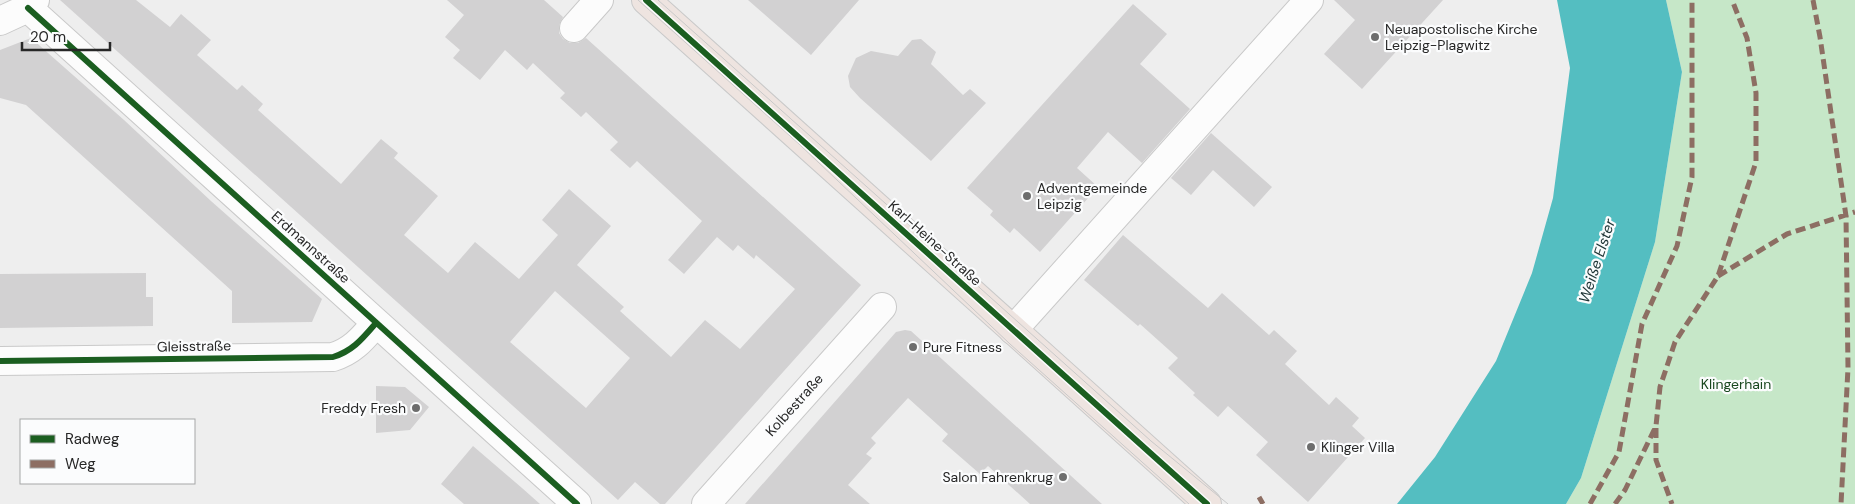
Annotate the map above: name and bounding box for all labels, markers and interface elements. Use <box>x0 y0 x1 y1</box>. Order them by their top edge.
scale bar <box>22 20 110 52</box>
place label: Neuapostolische Kirche Leipzig-Plagwitz <box>1385 20 1537 54</box>
text: 20 m <box>30 27 66 47</box>
marker: Neuapostolische Kirche Leipzig-Plagwitz <box>1369 31 1381 43</box>
place label: Adventgemeinde Leipzig <box>1037 179 1147 213</box>
marker: Adventgemeinde Leipzig <box>1021 190 1033 202</box>
street label: Karl-Heine-Straße <box>885 196 985 290</box>
street label: Erdmannstraße <box>268 207 354 287</box>
water label: Weiße Elster <box>1574 216 1620 306</box>
street label: Gleisstraße <box>157 336 231 356</box>
place label: Pure Fitness <box>923 338 1002 356</box>
marker: Pure Fitness <box>907 341 919 353</box>
street label: Kolbestraße <box>761 370 827 440</box>
park label: Klingerhain <box>1701 375 1771 393</box>
place label: Freddy Fresh <box>321 399 406 417</box>
marker: Freddy Fresh <box>410 402 422 414</box>
legend <box>20 419 195 484</box>
text: Radweg <box>65 429 119 449</box>
place label: Klinger Villa <box>1321 438 1395 456</box>
marker: Klinger Villa <box>1305 441 1317 453</box>
text: Weg <box>65 454 96 474</box>
place label: Salon Fahrenkrug <box>942 468 1053 486</box>
marker: Salon Fahrenkrug <box>1057 471 1069 483</box>

